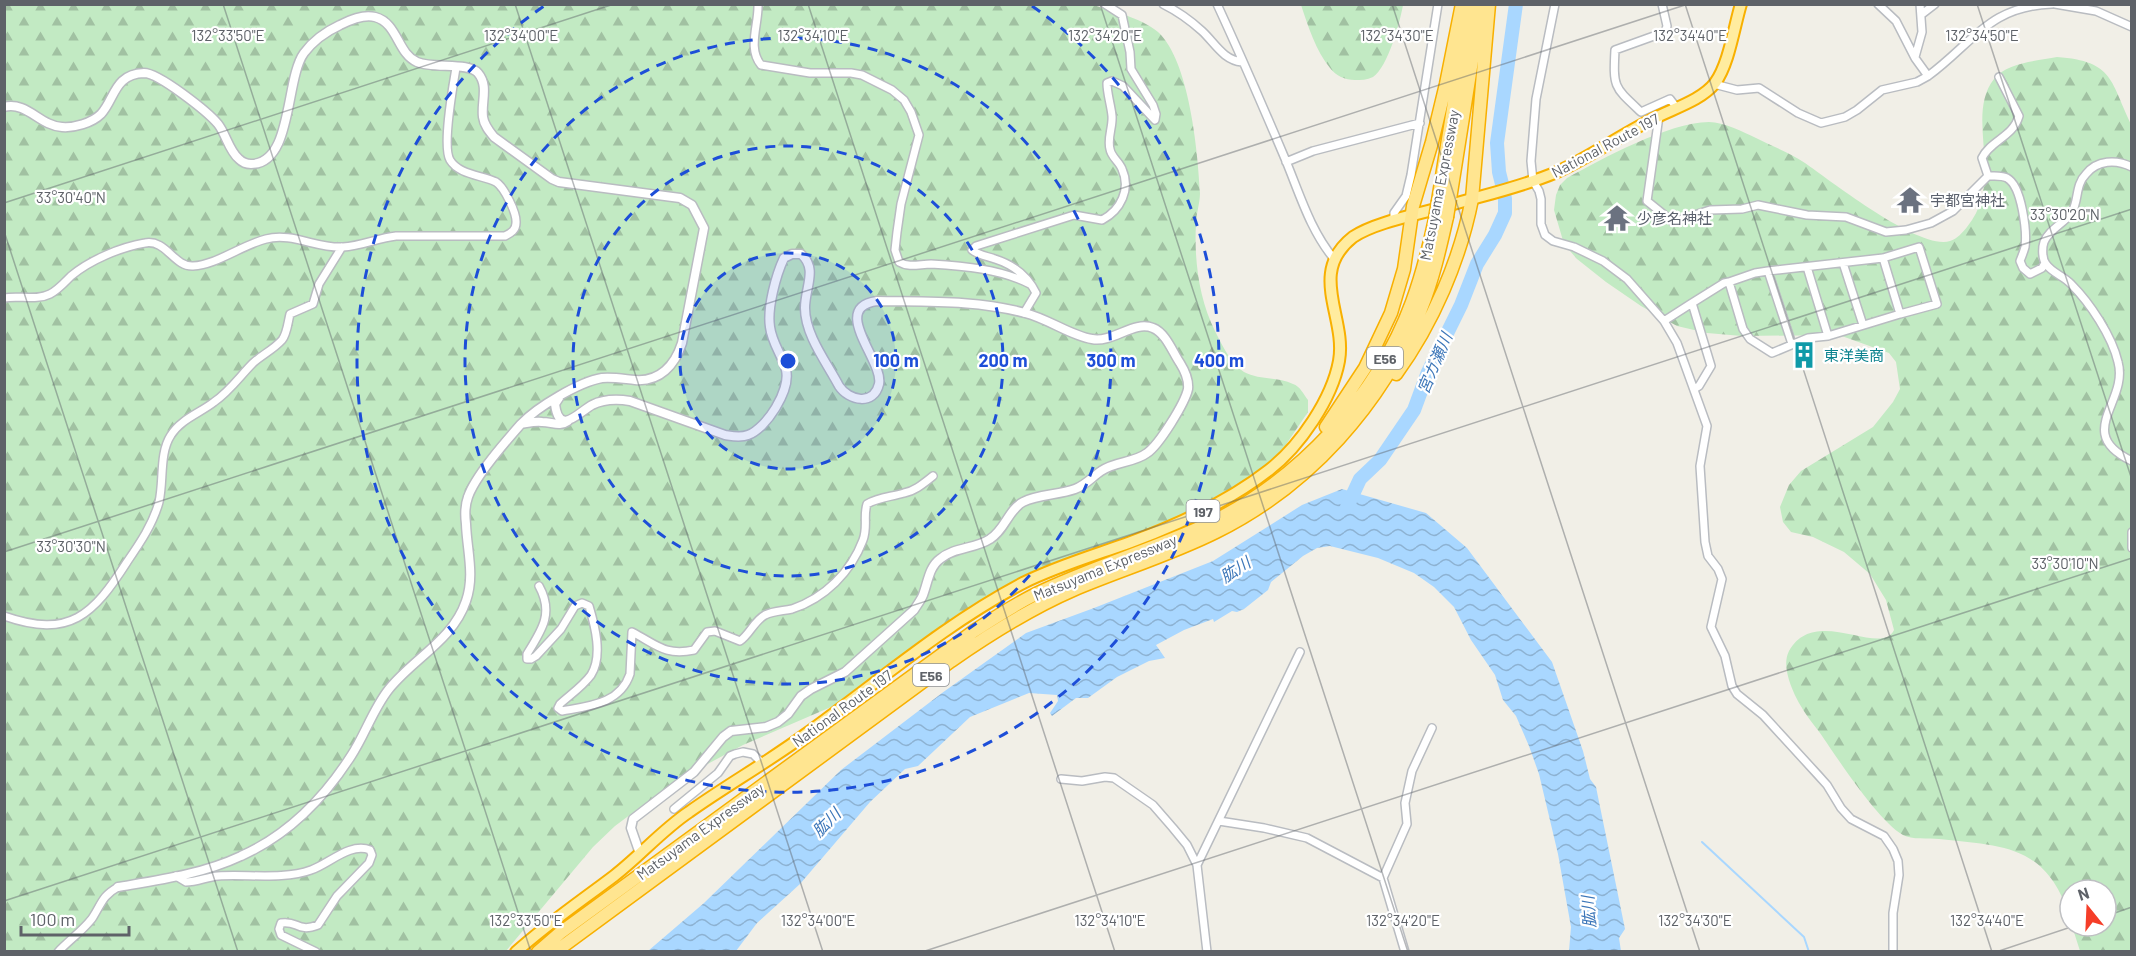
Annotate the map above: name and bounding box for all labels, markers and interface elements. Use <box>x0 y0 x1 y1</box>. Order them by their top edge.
text: 132°33'50"E <box>191 26 265 44</box>
text: 132°34'00"E <box>484 26 558 44</box>
text: 132°34'10"E <box>777 26 849 44</box>
text: 132°34'20"E <box>1068 26 1142 44</box>
text: 132°34'30"E <box>1360 26 1434 44</box>
text: 132°34'40"E <box>1653 26 1727 44</box>
text: 132°34'50"E <box>1945 26 2019 44</box>
street label: Matsuyama Expressway <box>1416 108 1462 262</box>
street label: National Route 197 <box>1548 109 1662 181</box>
temple icon: 宇都宮神社 <box>1895 185 1925 215</box>
text: 33°30'40"N <box>36 188 106 206</box>
place label: 宇都宮神社 <box>1930 191 2005 209</box>
temple icon: 少彦名神社 <box>1602 203 1632 233</box>
text: 33°30'20"N <box>2030 205 2100 223</box>
place label: 少彦名神社 <box>1637 209 1712 227</box>
water label: 宮ガ瀬川 <box>1413 328 1456 396</box>
building icon: 東洋美商 <box>1789 340 1819 370</box>
place label: 東洋美商 <box>1824 346 1884 364</box>
road number: E56 <box>1367 347 1403 369</box>
text: 100 m <box>873 349 919 371</box>
text: 200 m <box>978 349 1028 371</box>
text: 300 m <box>1087 349 1135 371</box>
text: 400 m <box>1194 349 1244 371</box>
centre of rings <box>778 351 798 371</box>
road number: 197 <box>1186 500 1220 522</box>
street label: Matsuyama Expressway <box>1031 530 1179 604</box>
text: 33°30'30"N <box>36 537 106 555</box>
water label: 肱川 <box>1216 551 1255 586</box>
text: 33°30'10"N <box>2031 554 2099 572</box>
road number: E56 <box>913 664 949 686</box>
street label: National Route 197 <box>789 666 895 750</box>
street label: Matsuyama Expressway <box>633 779 767 883</box>
water label: 肱川 <box>808 803 845 840</box>
north arrow <box>2058 878 2118 938</box>
text: N <box>2075 883 2091 904</box>
water label: 肱川 <box>1577 893 1599 929</box>
scale bar <box>21 899 129 937</box>
text: 100 m <box>30 908 75 930</box>
text: 132°33'50"E <box>489 911 563 929</box>
text: 132°34'00"E <box>781 911 855 929</box>
text: 132°34'10"E <box>1074 911 1146 929</box>
text: 132°34'20"E <box>1366 911 1440 929</box>
text: 132°34'30"E <box>1658 911 1732 929</box>
text: 132°34'40"E <box>1950 911 2024 929</box>

